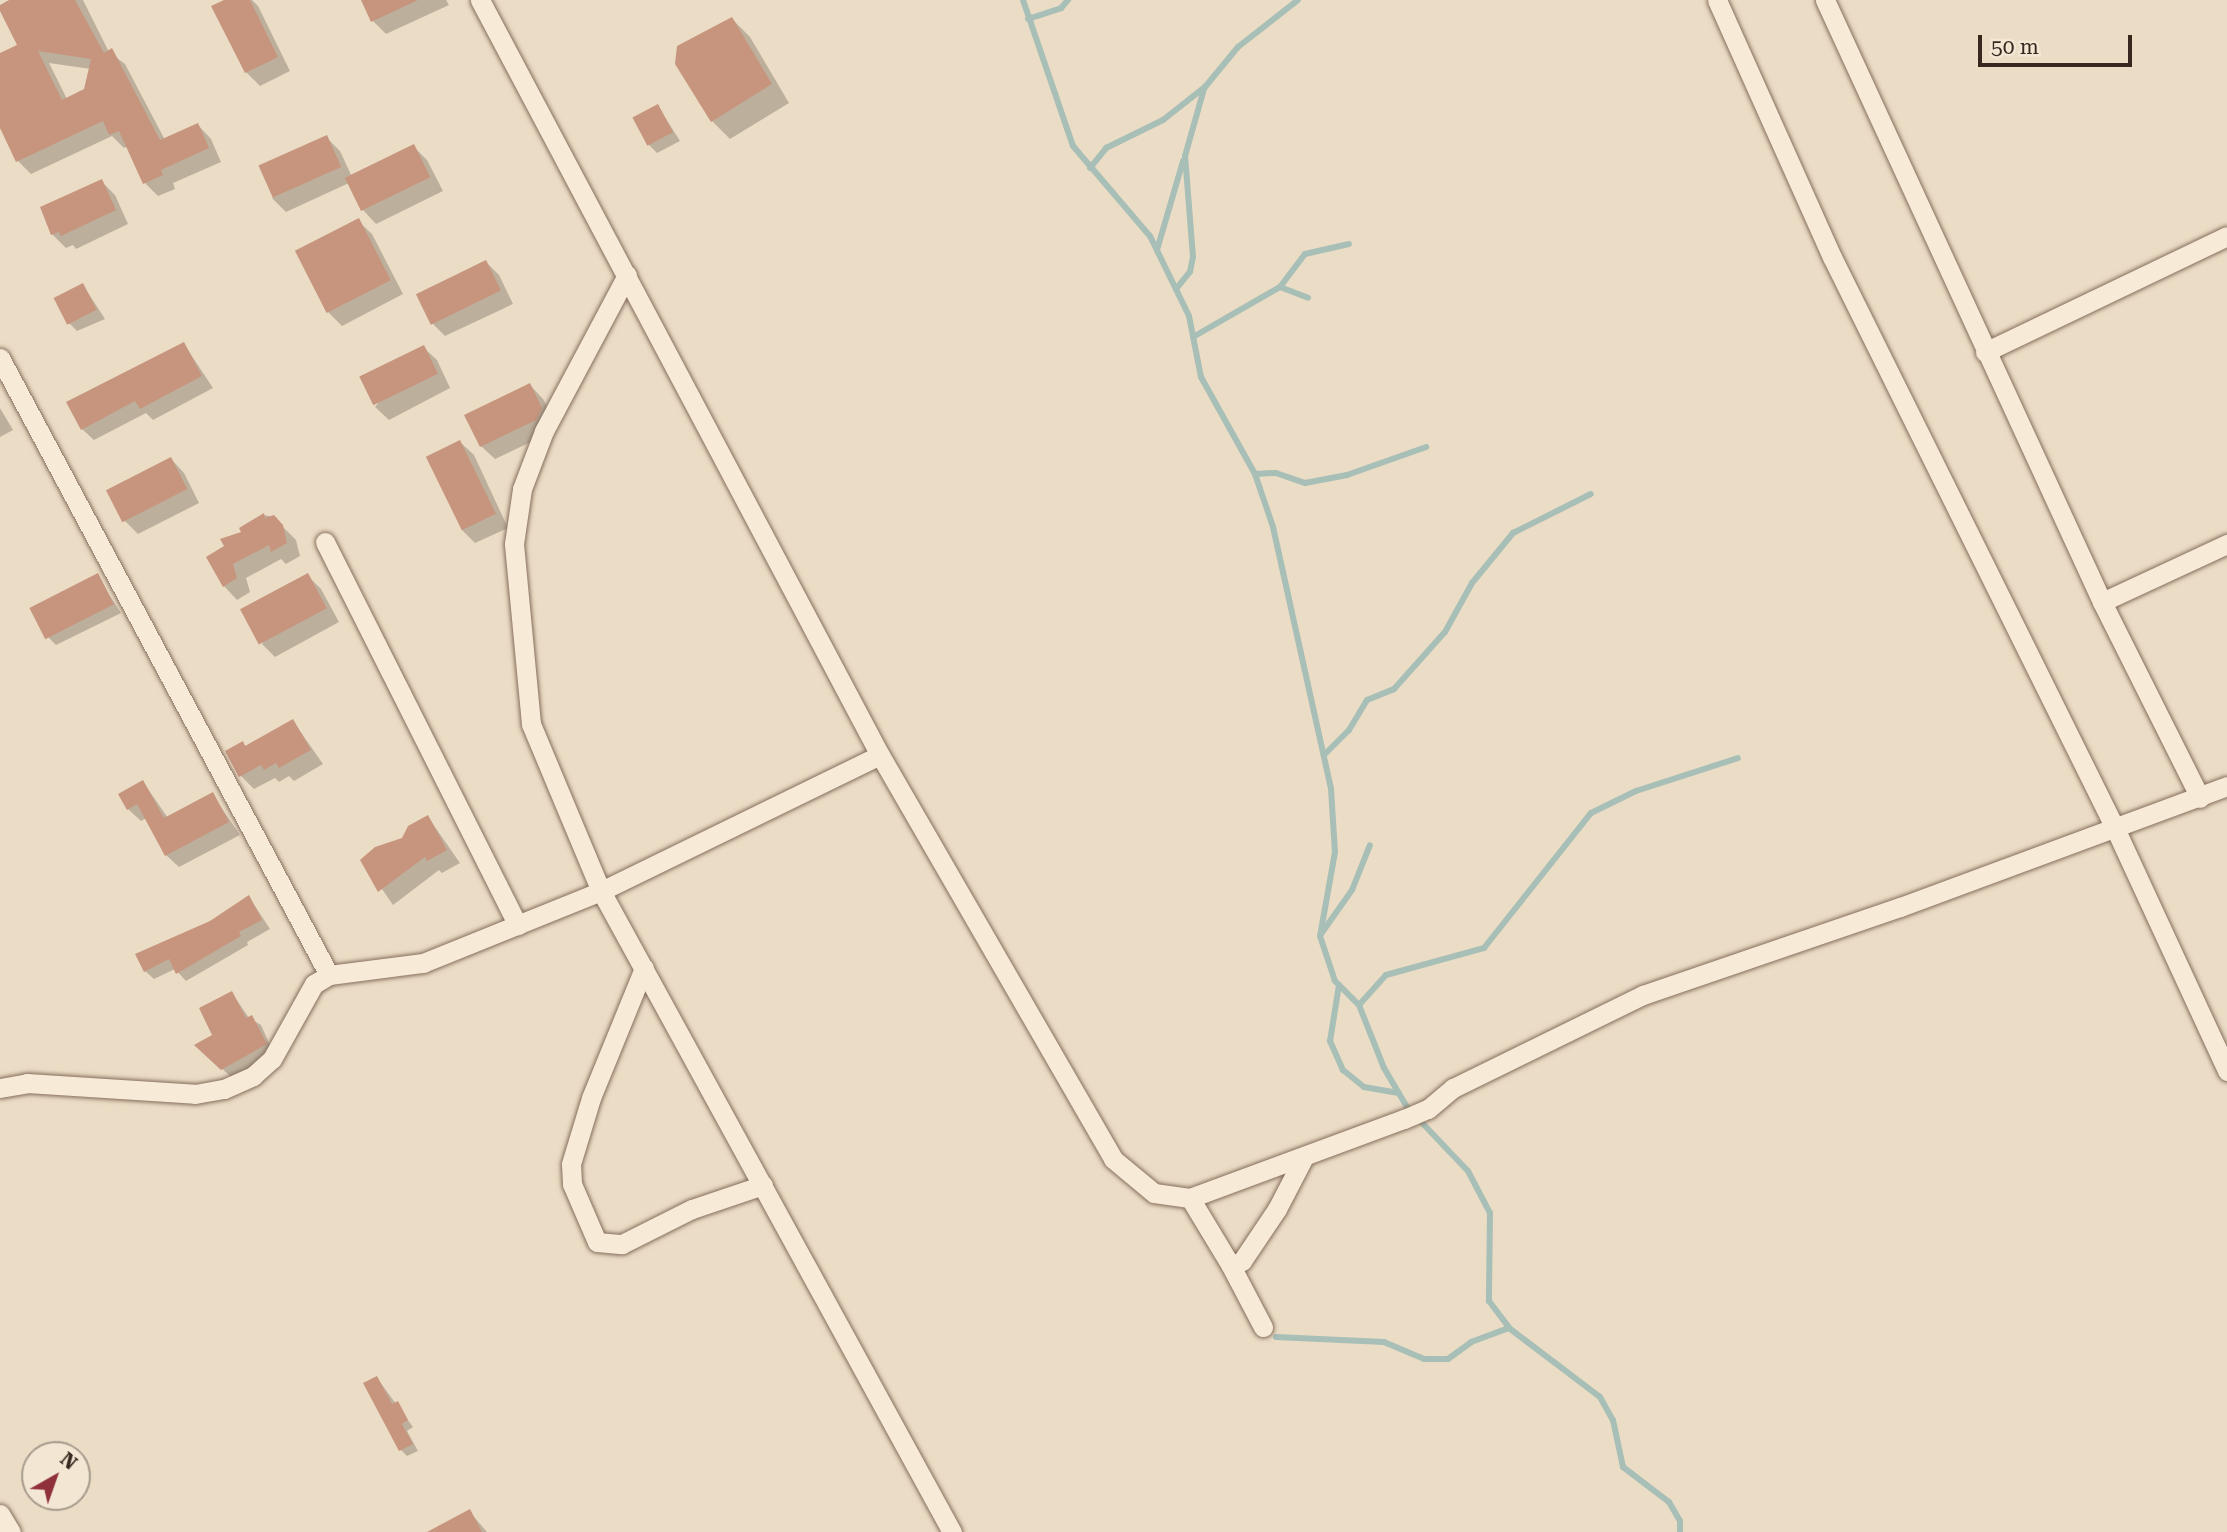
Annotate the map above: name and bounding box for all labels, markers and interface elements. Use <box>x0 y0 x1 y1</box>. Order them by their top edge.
scale bar <box>1982 21 2136 65</box>
text: 50 m <box>1991 35 2039 59</box>
north arrow <box>21 1441 91 1511</box>
text: N <box>56 1448 82 1475</box>

